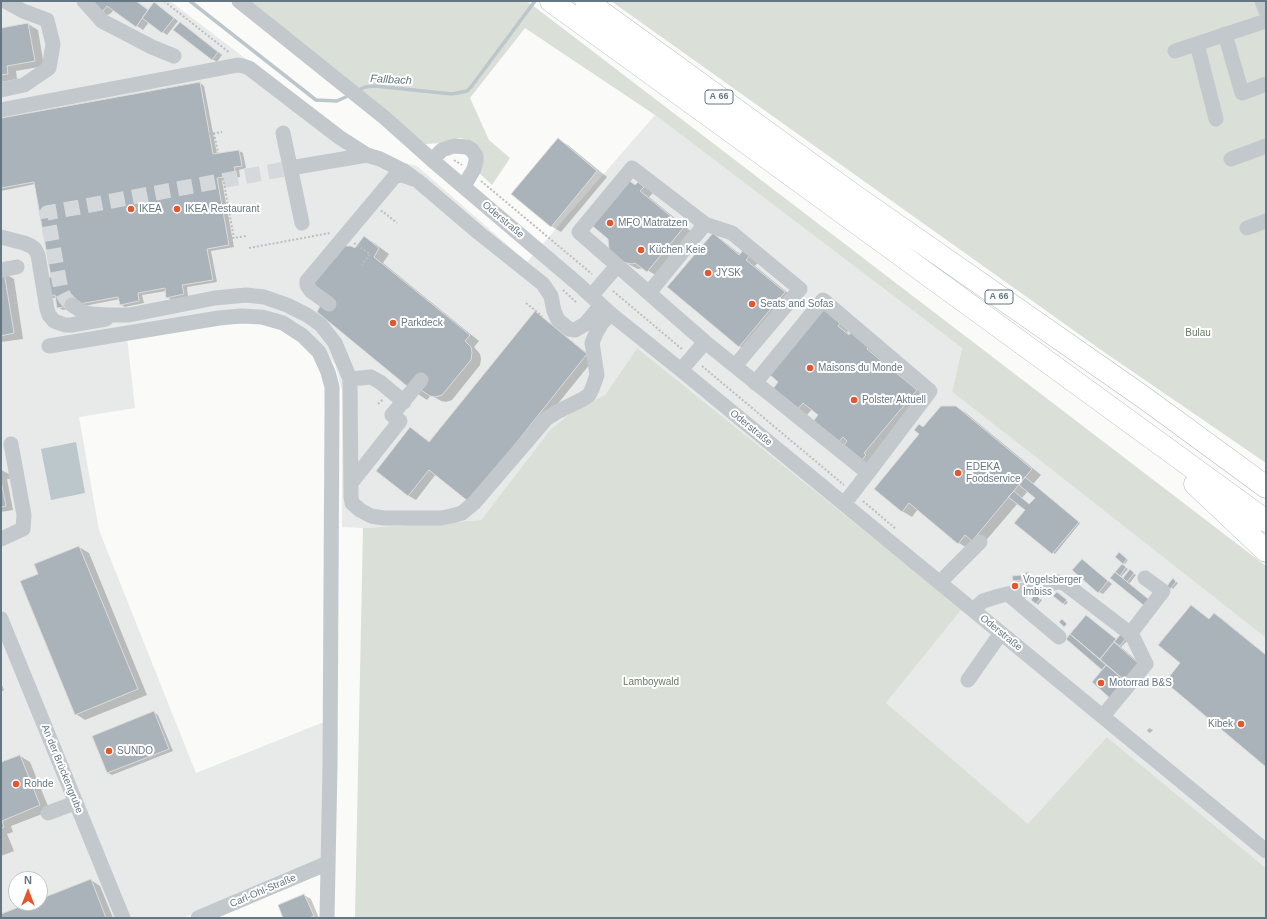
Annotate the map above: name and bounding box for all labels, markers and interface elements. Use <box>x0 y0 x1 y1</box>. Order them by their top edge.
water label: Fallbach <box>370 72 412 88</box>
road number: A 66 <box>705 90 733 104</box>
street label: Oderstraße <box>480 199 526 241</box>
place label: IKEA <box>139 203 162 215</box>
place label: IKEA Restaurant <box>185 203 259 215</box>
marker: IKEA <box>126 204 136 214</box>
marker: IKEA Restaurant <box>172 204 182 214</box>
place label: MFO Matratzen <box>618 217 687 229</box>
marker: MFO Matratzen <box>605 218 615 228</box>
place label: Küchen Keie <box>649 244 706 256</box>
marker: Küchen Keie <box>636 245 646 255</box>
place label: JYSK <box>716 267 741 279</box>
marker: JYSK <box>703 268 713 278</box>
road number: A 66 <box>985 290 1013 304</box>
place label: Seats and Sofas <box>760 298 833 310</box>
marker: Seats and Sofas <box>747 299 757 309</box>
place label: Parkdeck <box>401 317 443 329</box>
marker: Parkdeck <box>388 318 398 328</box>
park label: Bulau <box>1185 327 1211 339</box>
place label: Maisons du Monde <box>818 362 902 374</box>
marker: Maisons du Monde <box>805 363 815 373</box>
place label: Polster Aktuell <box>862 394 926 406</box>
marker: Polster Aktuell <box>849 395 859 405</box>
street label: Oderstraße <box>728 407 774 449</box>
place label: EDEKA Foodservice <box>966 461 1020 484</box>
marker: EDEKA Foodservice <box>953 468 963 478</box>
place label: Vogelsberger Imbiss <box>1023 574 1082 598</box>
marker: Vogelsberger Imbiss <box>1010 581 1020 591</box>
street label: Oderstraße <box>978 612 1024 654</box>
park label: Lamboywald <box>623 676 679 688</box>
place label: Motorrad B&S <box>1109 677 1172 689</box>
marker: Motorrad B&S <box>1096 678 1106 688</box>
place label: Kibek <box>1208 718 1233 730</box>
marker: Kibek <box>1236 719 1246 729</box>
street label: An der Brückengrube <box>39 723 85 815</box>
place label: SUNDO <box>117 745 153 757</box>
marker: SUNDO <box>104 746 114 756</box>
place label: Rohde <box>24 778 53 790</box>
marker: Rohde <box>11 779 21 789</box>
north arrow <box>8 871 48 911</box>
street label: Carl-Ohl-Straße <box>228 872 298 910</box>
text: N <box>24 874 32 886</box>

